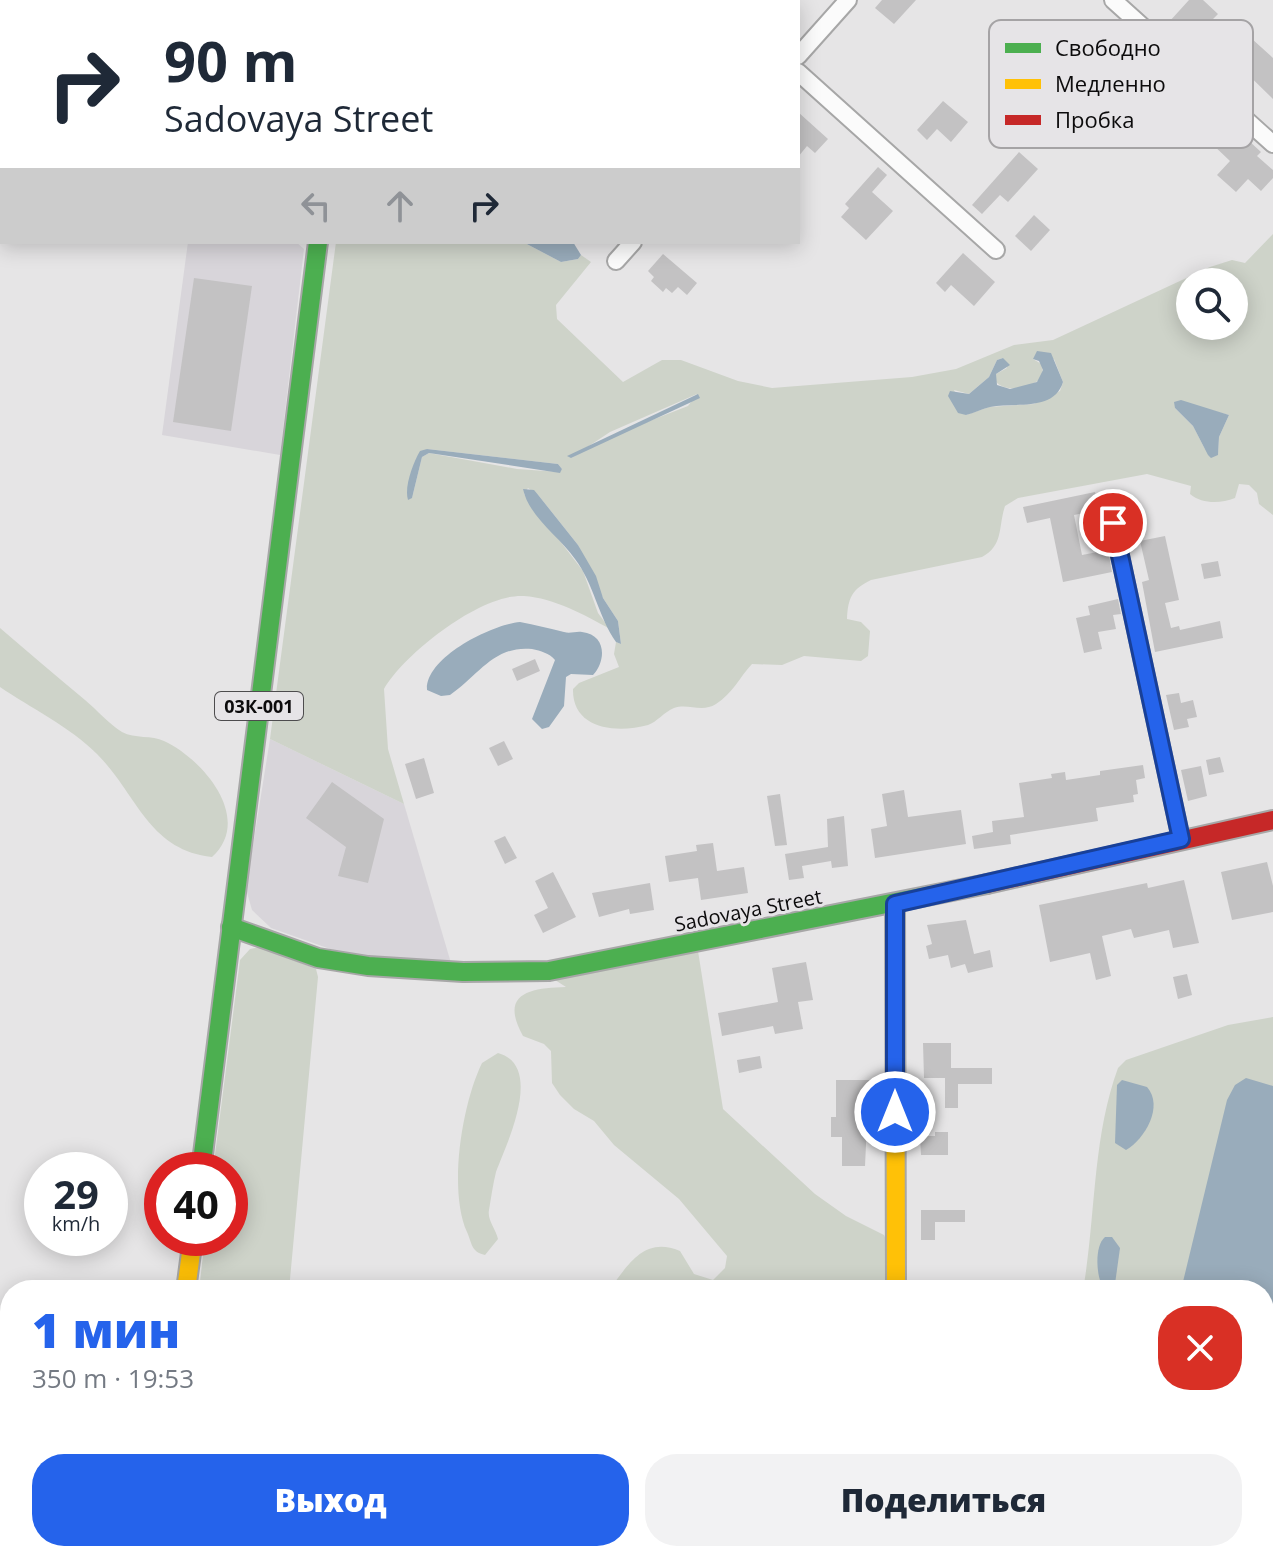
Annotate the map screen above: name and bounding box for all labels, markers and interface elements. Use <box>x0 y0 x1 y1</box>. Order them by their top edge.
legend <box>989 20 1253 148</box>
text: 90 m <box>164 22 298 98</box>
icon: right <box>32 32 136 136</box>
text: Свободно <box>1055 32 1161 62</box>
text: Медленно <box>1055 68 1166 98</box>
text: Sadovaya Street <box>164 94 433 143</box>
text: Пробка <box>1055 104 1134 134</box>
icon: left <box>294 184 338 228</box>
icon: ahead <box>378 184 422 228</box>
icon: right <box>462 184 506 228</box>
map controls <box>1176 268 1248 340</box>
button: search <box>1176 268 1248 340</box>
pin <box>1079 489 1147 557</box>
icon: arrive <box>1091 501 1135 545</box>
road number: 03К-001 <box>215 692 303 720</box>
street label: Sadovaya Street <box>672 882 824 938</box>
position arrow <box>853 1070 937 1154</box>
speed limit sign: 40 <box>144 1152 248 1256</box>
text: 29 <box>53 1166 99 1221</box>
text: km/h <box>52 1210 100 1237</box>
text: 1 мин <box>32 1297 180 1362</box>
button: close <box>1158 1306 1242 1390</box>
text: 350 m · 19:53 <box>32 1360 194 1396</box>
button: Выход <box>32 1454 629 1546</box>
button: Поделиться <box>645 1454 1242 1546</box>

